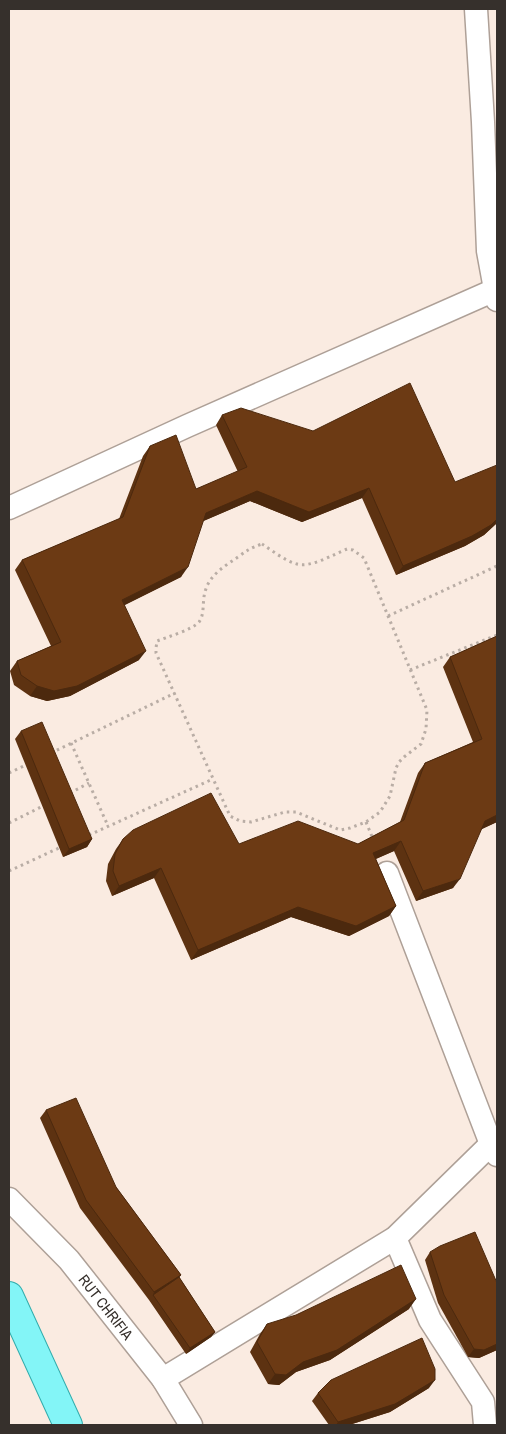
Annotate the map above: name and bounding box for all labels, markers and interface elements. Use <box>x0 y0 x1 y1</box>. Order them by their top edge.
street label: RUT CHRIFIA <box>74 1270 139 1345</box>

